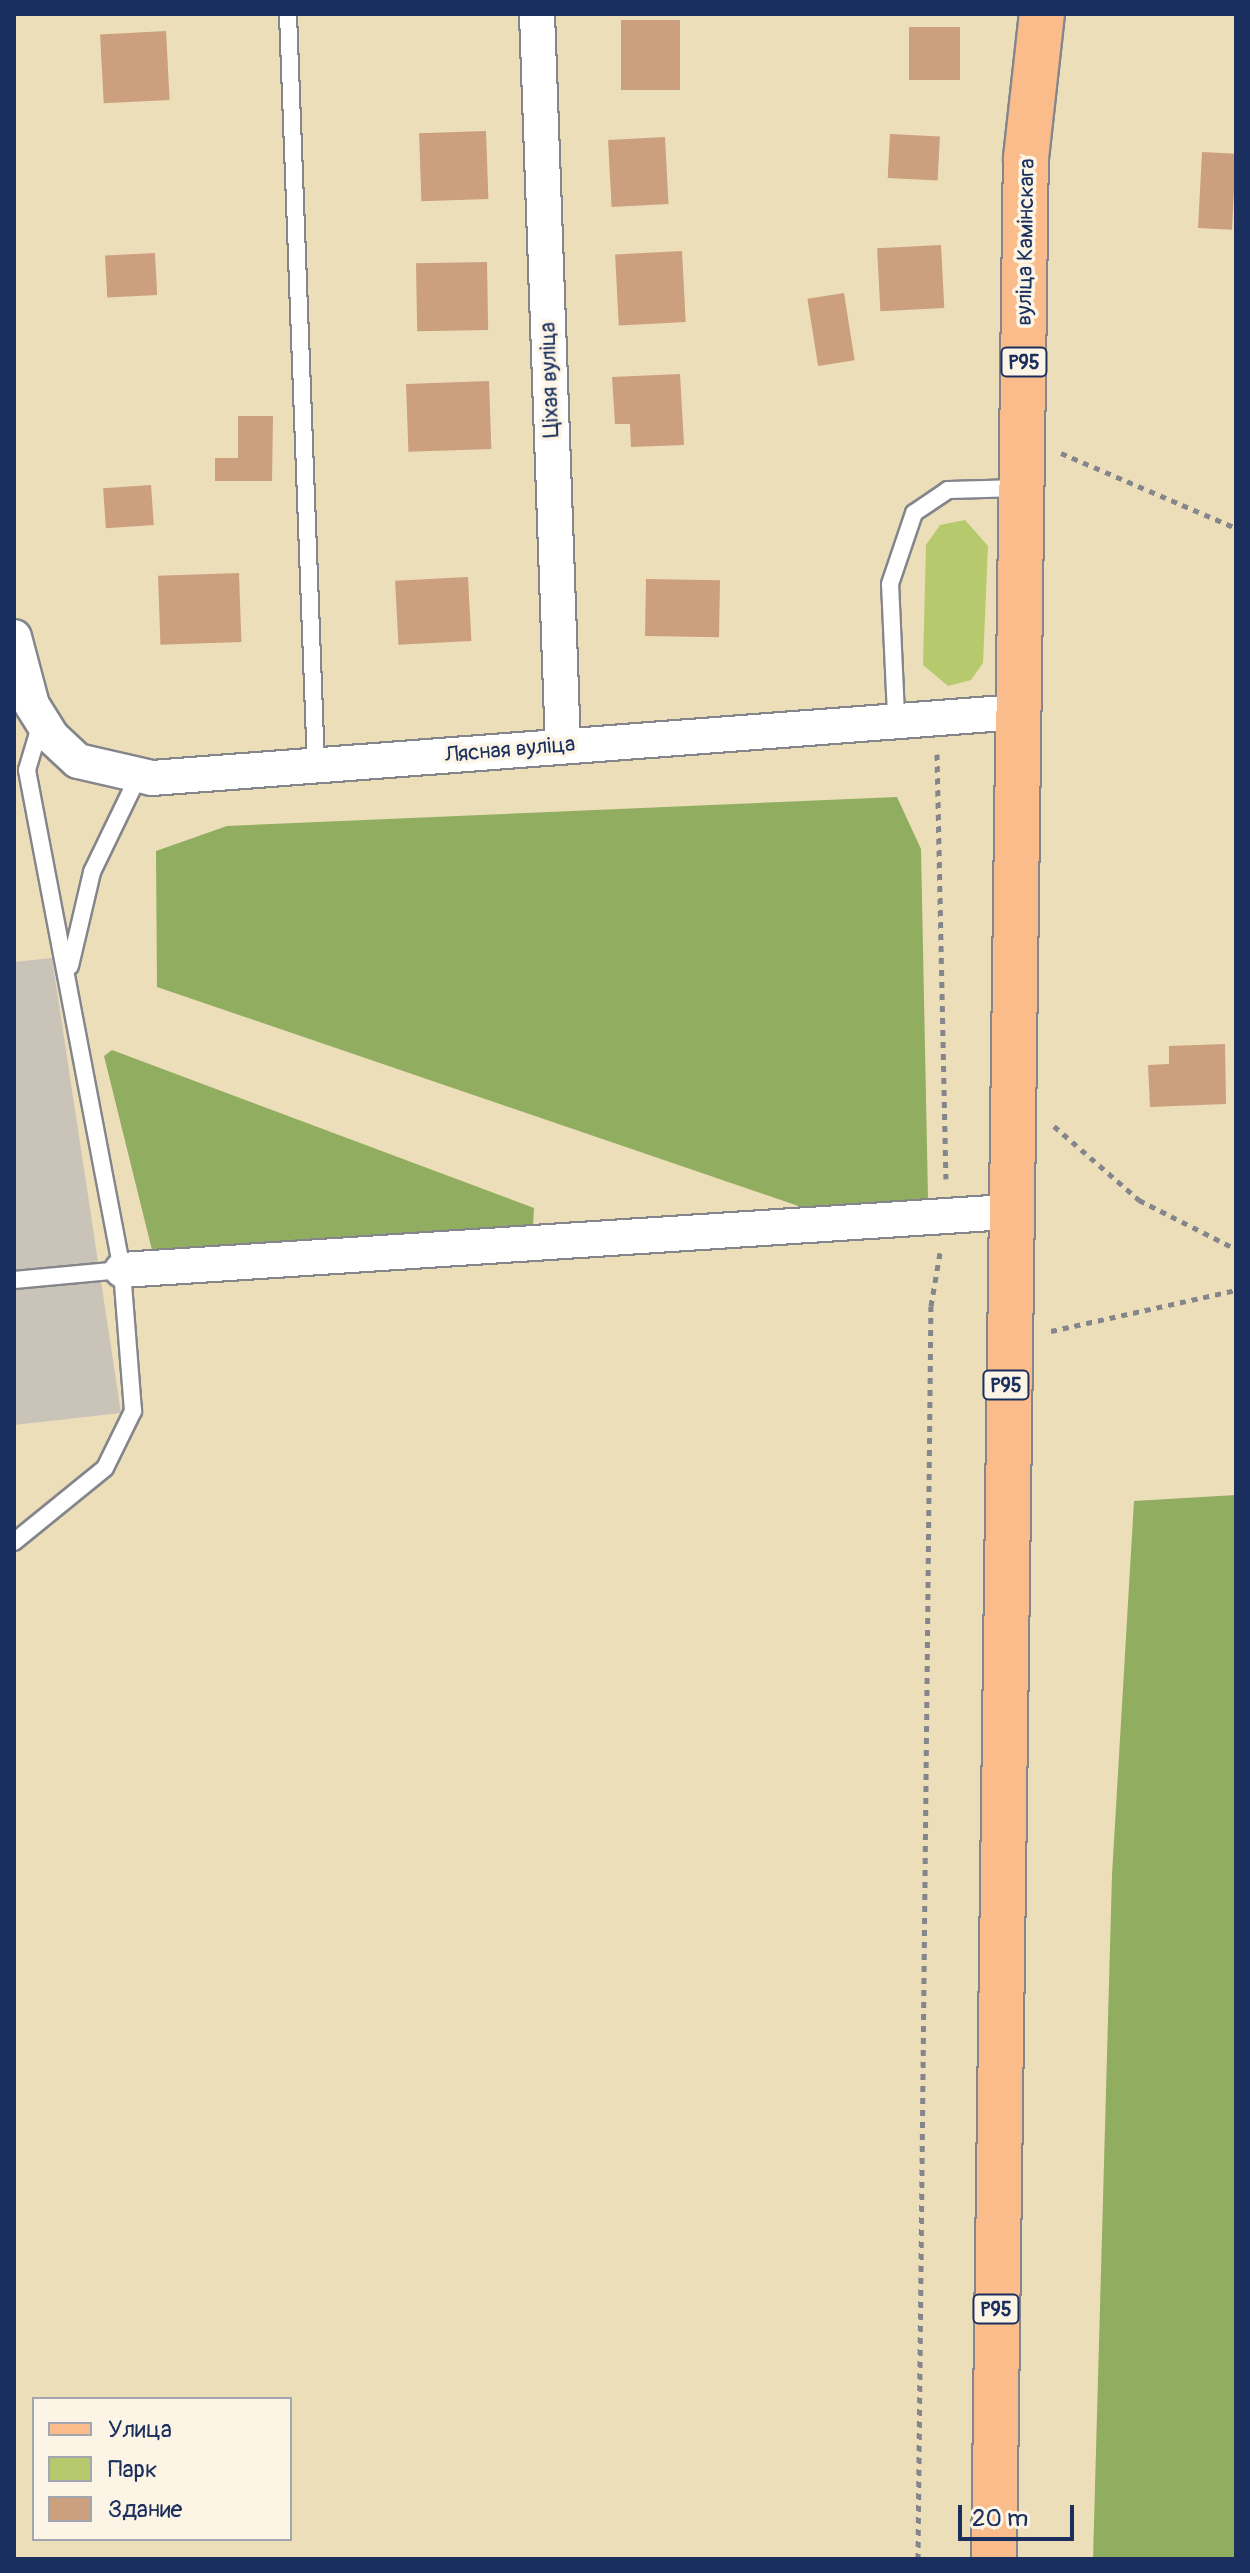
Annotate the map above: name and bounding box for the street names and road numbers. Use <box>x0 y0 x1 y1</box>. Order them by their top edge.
street label: вуліца Камінскага <box>1011 158 1041 326</box>
street label: Ціхая вуліца <box>535 322 565 438</box>
road number: Р95 <box>1000 346 1048 378</box>
street label: Лясная вуліца <box>444 731 576 769</box>
road number: Р95 <box>982 1369 1030 1401</box>
road number: Р95 <box>972 2293 1020 2325</box>

